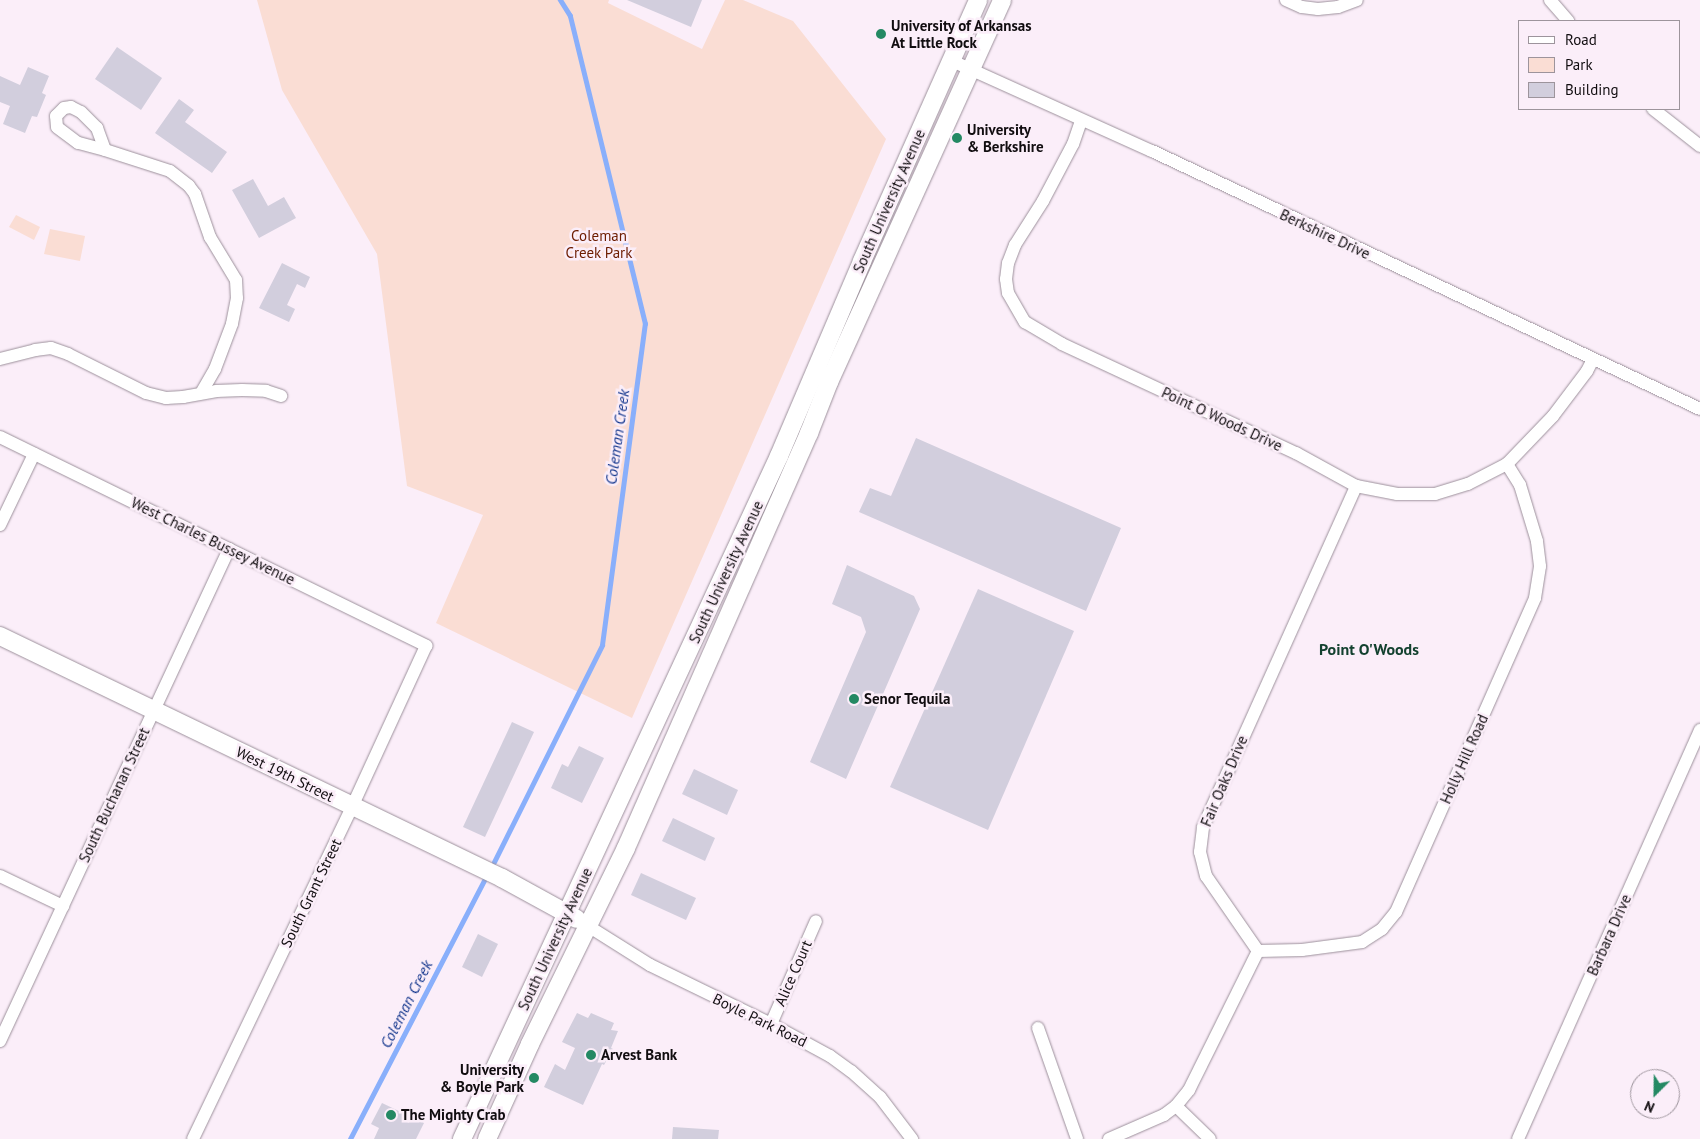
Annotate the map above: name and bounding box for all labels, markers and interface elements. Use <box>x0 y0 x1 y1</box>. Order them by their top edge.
place label: University of Arkansas At Little Rock <box>891 16 1033 51</box>
legend <box>1518 20 1680 110</box>
marker: University of Arkansas At Little Rock <box>875 28 887 40</box>
text: Road <box>1565 30 1597 49</box>
text: Park <box>1565 55 1593 74</box>
text: Building <box>1565 80 1619 99</box>
place label: University & Berkshire <box>967 120 1044 155</box>
street label: South University Avenue <box>849 126 929 276</box>
marker: University & Berkshire <box>951 132 963 144</box>
street label: Berkshire Drive <box>1277 205 1373 263</box>
park label: Coleman Creek Park <box>565 226 633 261</box>
street label: Point O Woods Drive <box>1159 383 1285 455</box>
water label: Coleman Creek <box>601 388 633 486</box>
street label: West Charles Bussey Avenue <box>128 493 298 589</box>
street label: South University Avenue <box>685 497 767 647</box>
district label: Point O'Woods <box>1319 639 1419 659</box>
place label: Senor Tequila <box>864 690 951 708</box>
marker: Senor Tequila <box>848 693 860 705</box>
street label: Holly Hill Road <box>1436 711 1492 807</box>
street label: South Buchanan Street <box>75 725 153 865</box>
street label: Fair Oaks Drive <box>1197 733 1251 829</box>
street label: West 19th Street <box>233 743 337 805</box>
street label: South Grant Street <box>277 836 345 950</box>
street label: South University Avenue <box>514 864 596 1014</box>
street label: Barbara Drive <box>1583 892 1635 978</box>
street label: Alice Court <box>771 937 815 1009</box>
water label: Coleman Creek <box>376 957 436 1051</box>
street label: Boyle Park Road <box>710 989 810 1051</box>
place label: Arvest Bank <box>601 1046 677 1064</box>
marker: Arvest Bank <box>585 1049 597 1061</box>
place label: University & Boyle Park <box>440 1060 524 1095</box>
north arrow <box>1630 1069 1680 1119</box>
marker: University & Boyle Park <box>528 1072 540 1084</box>
text: N <box>1642 1097 1657 1117</box>
place label: The Mighty Crab <box>401 1106 506 1124</box>
marker: The Mighty Crab <box>385 1109 397 1121</box>

